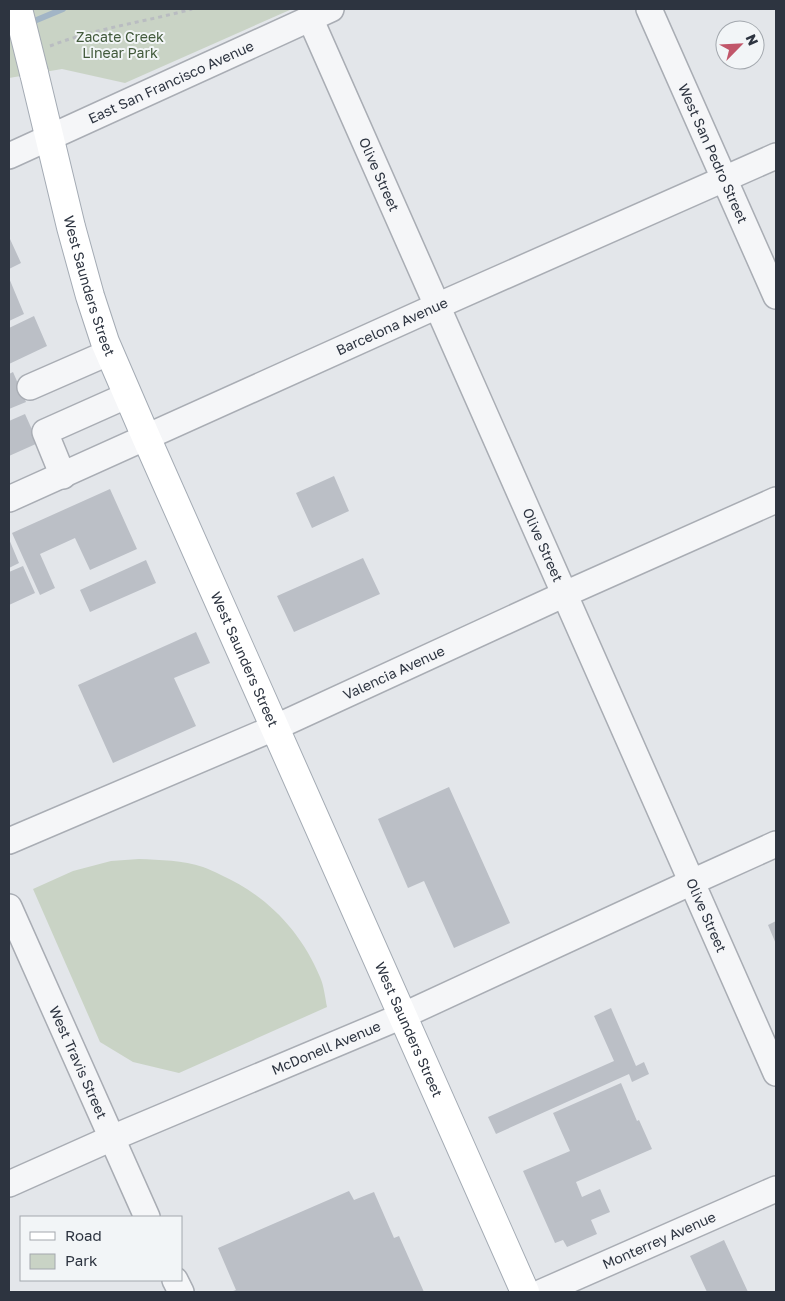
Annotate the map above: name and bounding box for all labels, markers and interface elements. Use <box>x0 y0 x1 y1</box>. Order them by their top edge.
north arrow <box>715 20 765 70</box>
park label: Zacate Creek Linear Park <box>76 28 164 61</box>
text: N <box>742 31 762 48</box>
street label: East San Francisco Avenue <box>85 37 256 127</box>
street label: West San Pedro Street <box>675 81 752 226</box>
street label: Olive Street <box>356 135 403 214</box>
street label: West Saunders Street <box>61 214 119 359</box>
street label: Barcelona Avenue <box>333 293 450 358</box>
street label: Olive Street <box>519 505 567 584</box>
street label: West Saunders Street <box>208 589 282 729</box>
street label: Valencia Avenue <box>340 642 447 703</box>
street label: Olive Street <box>683 875 731 955</box>
street label: West Saunders Street <box>372 959 447 1100</box>
street label: West Travis Street <box>46 1003 111 1121</box>
street label: McDonell Avenue <box>269 1017 383 1078</box>
street label: Monterrey Avenue <box>600 1208 718 1272</box>
legend <box>20 1216 182 1281</box>
text: Road <box>65 1226 102 1244</box>
text: Park <box>65 1251 98 1269</box>

